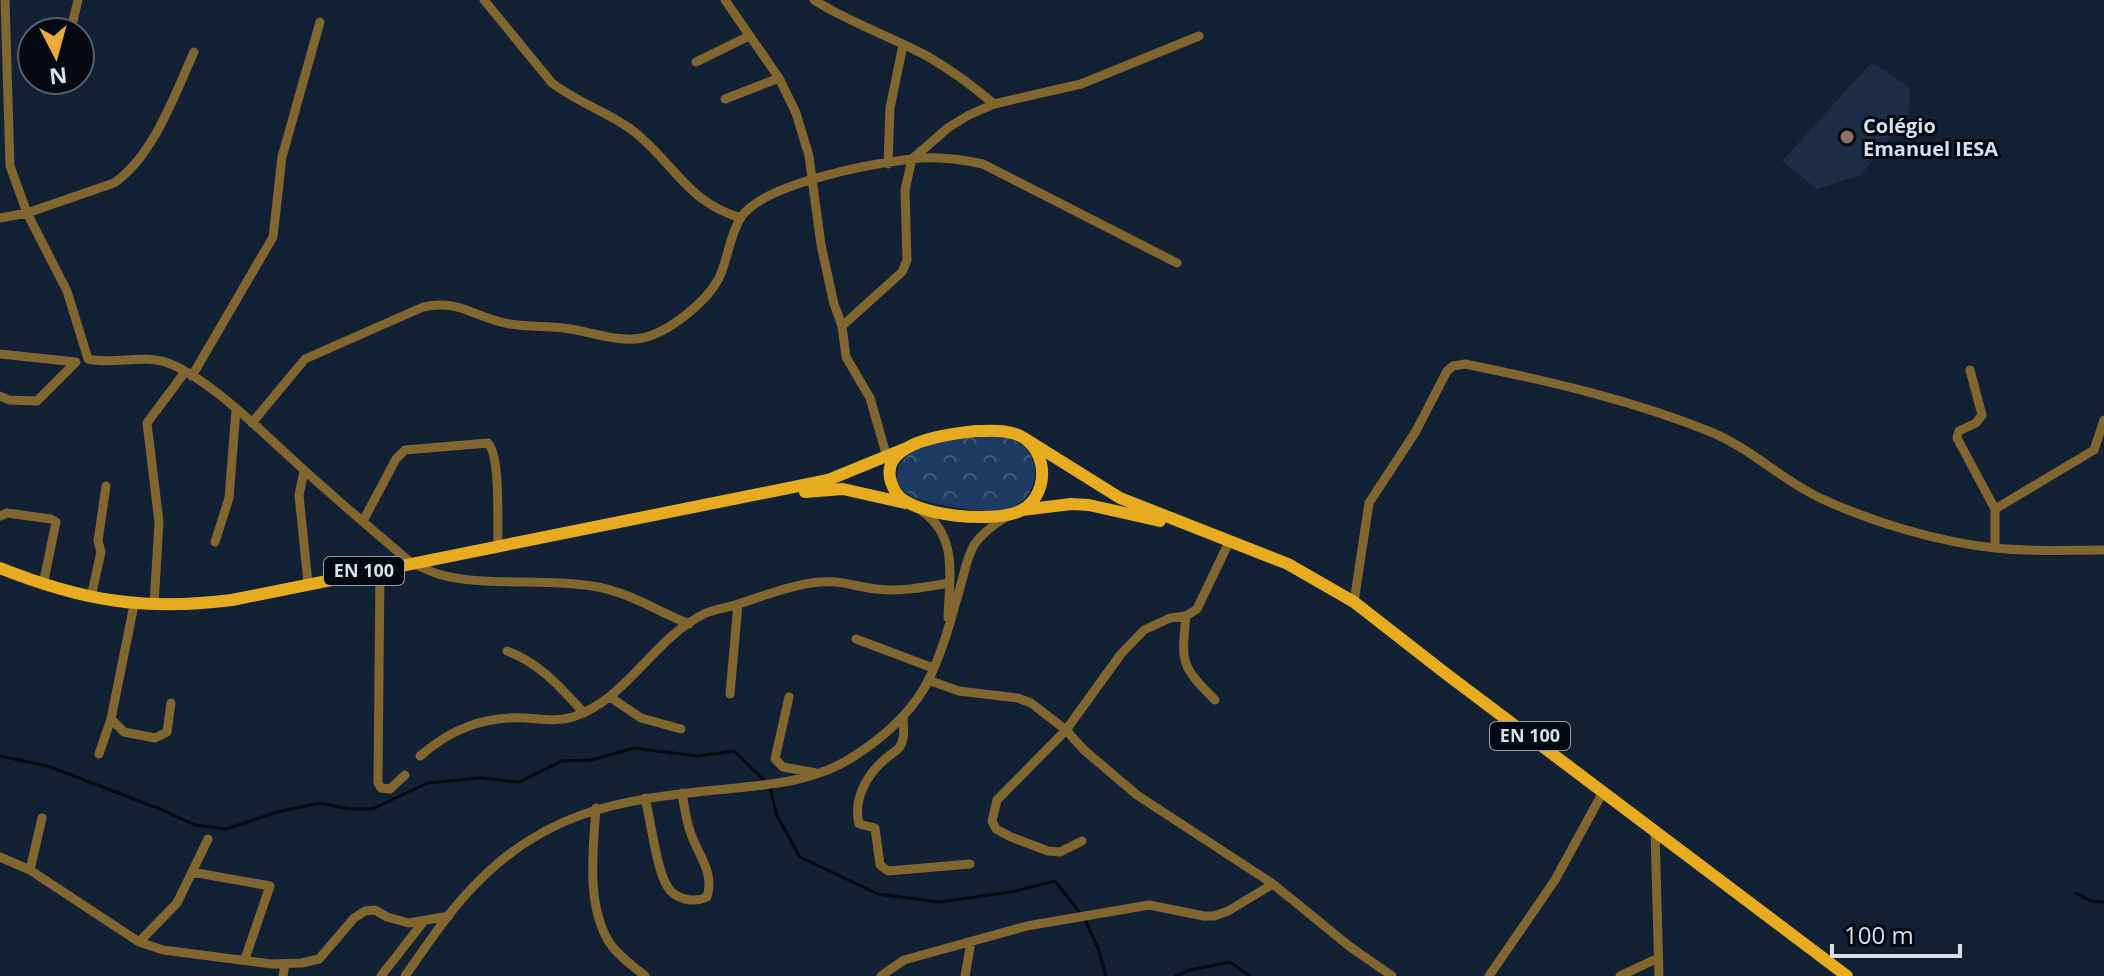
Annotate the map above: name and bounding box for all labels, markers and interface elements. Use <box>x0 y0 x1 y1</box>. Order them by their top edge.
north arrow <box>16 16 96 96</box>
text: N <box>48 61 69 93</box>
place label: Colégio Emanuel IESA <box>1863 112 1998 162</box>
marker: Colégio Emanuel IESA <box>1838 128 1856 146</box>
road number: EN 100 <box>324 557 404 585</box>
road number: EN 100 <box>1490 722 1570 750</box>
scale bar <box>1832 908 1960 958</box>
text: 100 m <box>1844 918 1914 951</box>

